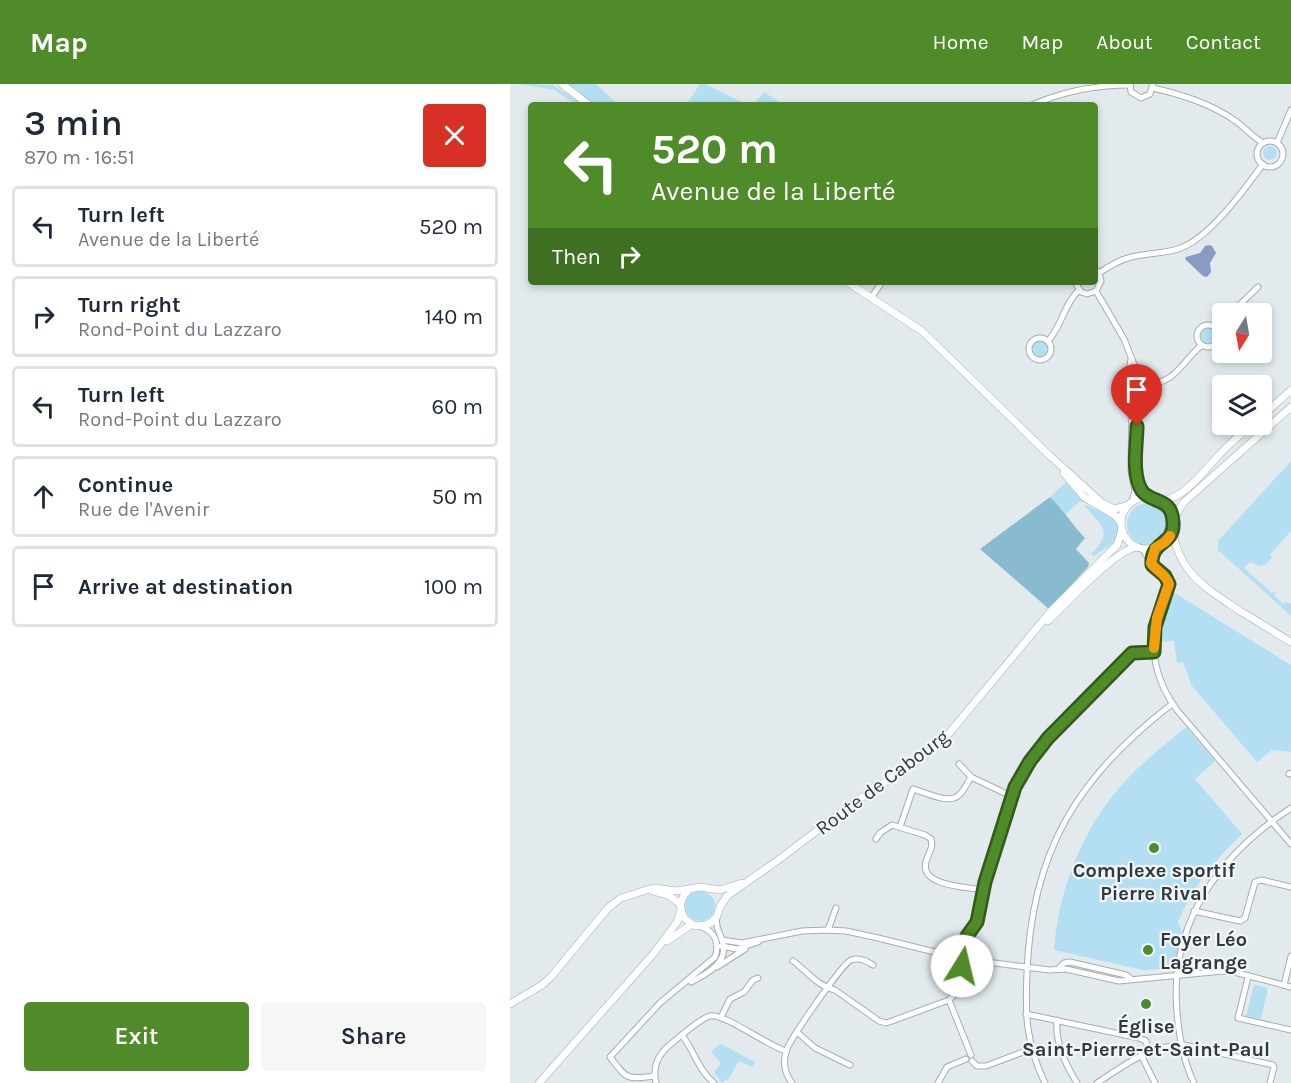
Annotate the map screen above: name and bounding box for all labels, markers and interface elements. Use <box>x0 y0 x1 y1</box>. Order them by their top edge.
text: Map <box>30 26 88 59</box>
text: Home <box>933 30 989 54</box>
text: Map <box>1022 30 1063 54</box>
text: About <box>1096 30 1153 54</box>
text: Contact <box>1186 30 1261 54</box>
text: 3 min <box>24 102 123 144</box>
button: close <box>423 104 486 167</box>
text: 520 m <box>651 124 778 174</box>
icon: left <box>552 126 630 204</box>
text: 870 m · 16:51 <box>24 146 135 169</box>
text: Avenue de la Liberté <box>651 175 896 207</box>
text: Turn left <box>78 202 165 228</box>
icon: left <box>27 210 60 243</box>
text: 520 m <box>419 214 483 240</box>
text: Avenue de la Liberté <box>78 228 259 251</box>
icon: right <box>613 240 646 273</box>
text: Then <box>552 244 601 270</box>
text: Turn right <box>78 292 181 318</box>
icon: right <box>27 300 60 333</box>
north arrow <box>1212 303 1272 363</box>
map controls <box>1212 303 1272 435</box>
text: 140 m <box>425 304 483 330</box>
text: Rond-Point du Lazzaro <box>78 318 282 341</box>
pin <box>1111 364 1162 426</box>
icon: arrive <box>1120 373 1153 406</box>
button: layers <box>1212 375 1272 435</box>
text: Turn left <box>78 382 165 408</box>
icon: left <box>27 390 60 423</box>
text: 60 m <box>432 394 483 420</box>
text: Rond-Point du Lazzaro <box>78 408 282 431</box>
text: Continue <box>78 472 173 498</box>
icon: ahead <box>27 480 60 513</box>
text: 50 m <box>432 484 483 510</box>
text: Rue de l'Avenir <box>78 498 209 521</box>
icon: arrive <box>27 570 60 603</box>
text: Arrive at destination <box>78 574 293 600</box>
text: 100 m <box>424 574 483 600</box>
street label: Route de Cabourg <box>811 725 954 840</box>
marker: Complexe sportif Pierre Rival <box>1147 841 1161 855</box>
place label: Complexe sportif Pierre Rival <box>1073 859 1236 905</box>
place label: Foyer Léo Lagrange <box>1160 928 1247 974</box>
position arrow <box>930 934 994 998</box>
marker: Foyer Léo Lagrange <box>1141 943 1155 957</box>
marker: Église Saint-Pierre-et-Saint-Paul <box>1139 997 1153 1011</box>
button: Exit <box>24 1002 249 1071</box>
button: Share <box>261 1002 486 1071</box>
place label: Église Saint-Pierre-et-Saint-Paul <box>1022 1013 1270 1061</box>

